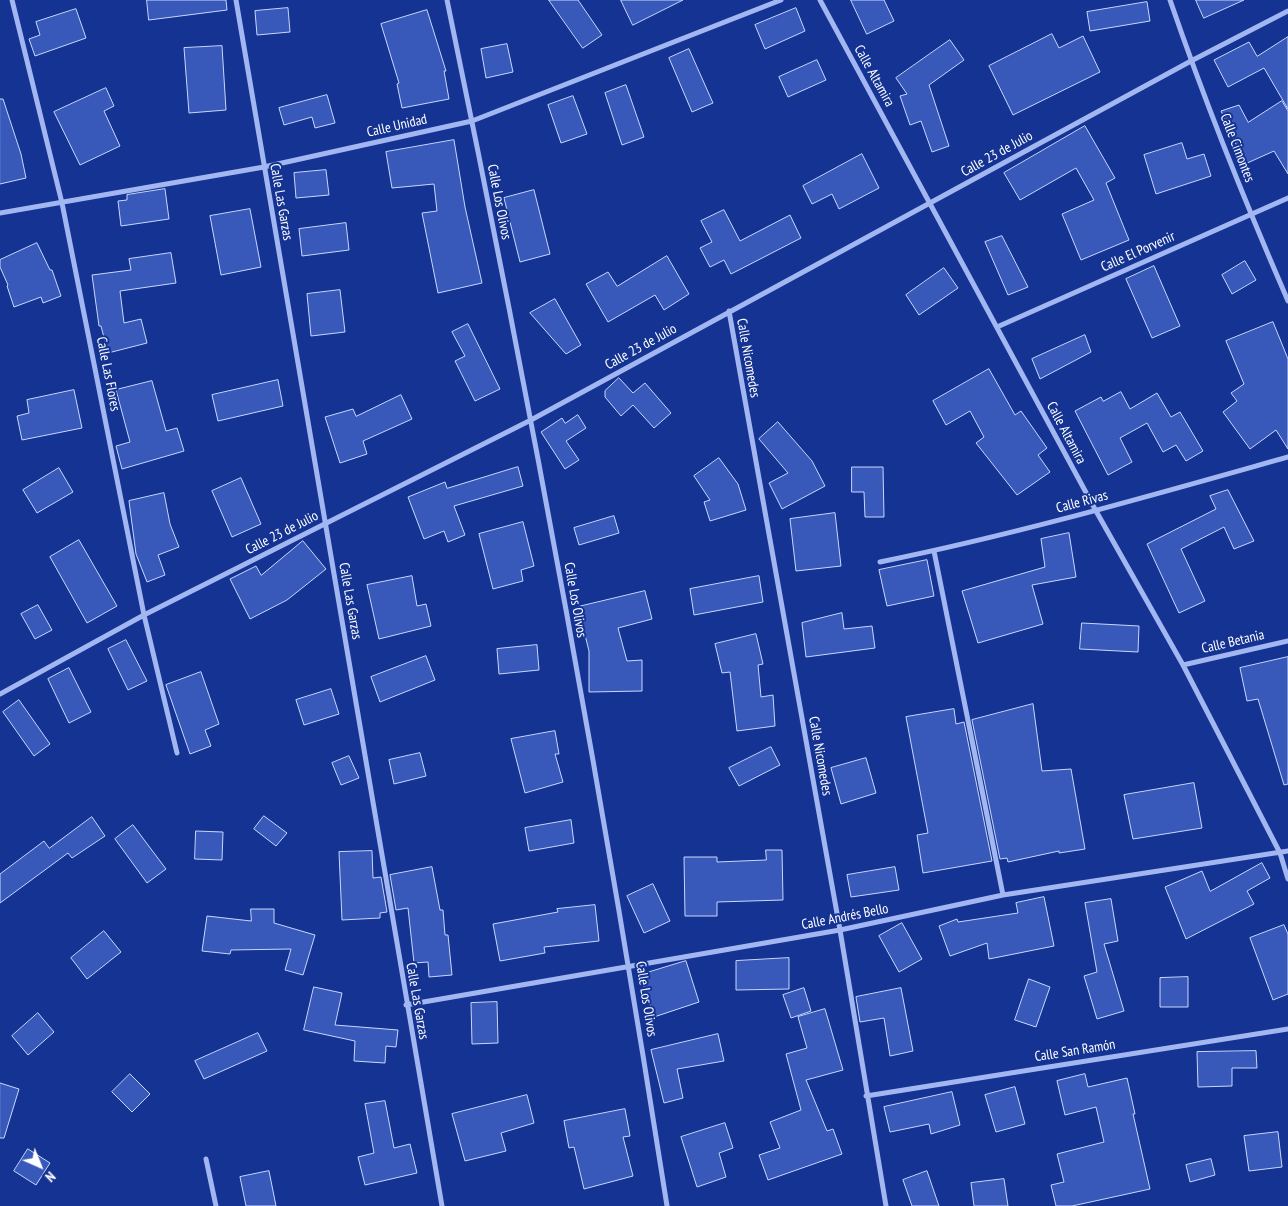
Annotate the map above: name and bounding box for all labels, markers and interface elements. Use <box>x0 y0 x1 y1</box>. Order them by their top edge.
street label: Calle Altamira <box>850 42 898 110</box>
street label: Calle Unidad <box>365 111 429 141</box>
street label: Calle Cimontes <box>1216 111 1258 185</box>
street label: Calle 23 de Julio <box>958 127 1036 181</box>
street label: Calle Las Garzas <box>266 162 296 242</box>
street label: Calle Los Olivos <box>483 163 515 241</box>
street label: Calle El Porvenir <box>1098 228 1178 276</box>
street label: Calle Nicomedes <box>733 317 763 399</box>
street label: Calle 23 de Julio <box>602 320 680 374</box>
street label: Calle Las Flores <box>93 335 123 413</box>
street label: Calle Altamira <box>1043 399 1089 467</box>
street label: Calle Rivas <box>1054 487 1110 517</box>
street label: Calle 23 de Julio <box>243 508 321 558</box>
street label: Calle Las Garzas <box>335 561 365 641</box>
street label: Calle Los Olivos <box>560 561 590 639</box>
street label: Calle Betania <box>1200 627 1266 657</box>
street label: Calle Nicomedes <box>805 715 835 797</box>
street label: Calle Andrés Bello <box>800 900 890 934</box>
street label: Calle Los Olivos <box>632 960 660 1038</box>
street label: Calle Las Garzas <box>402 961 432 1041</box>
street label: Calle San Ramón <box>1033 1036 1117 1066</box>
north arrow <box>15 1141 65 1191</box>
text: N <box>41 1168 59 1186</box>

